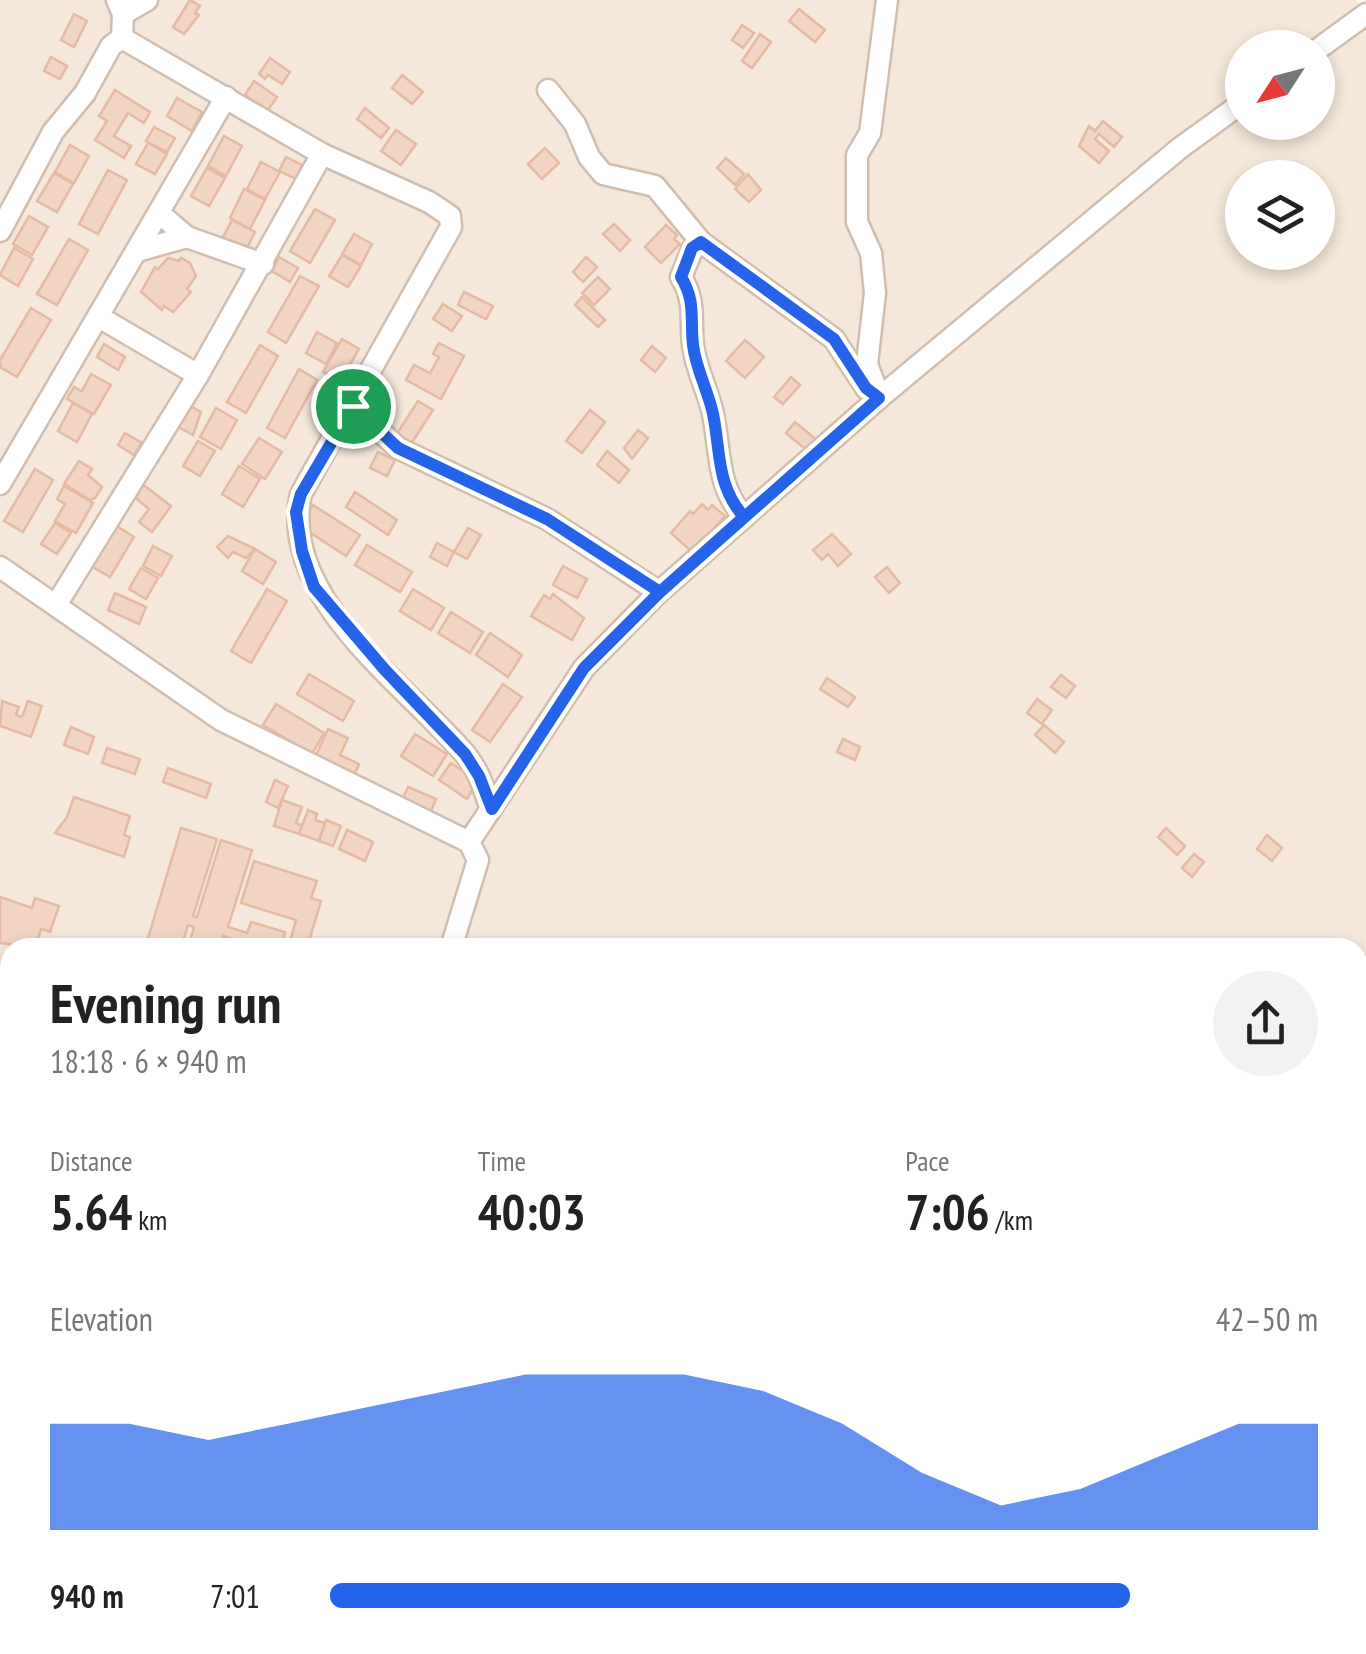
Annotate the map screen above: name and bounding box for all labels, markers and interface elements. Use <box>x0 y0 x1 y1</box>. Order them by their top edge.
north arrow <box>1225 30 1335 140</box>
map controls <box>1225 30 1335 270</box>
button: layers <box>1225 160 1335 270</box>
pin <box>311 364 396 449</box>
icon: arrive <box>326 379 381 434</box>
text: Evening run <box>50 967 282 1038</box>
button: share <box>1213 971 1318 1076</box>
text: 18:18 · 6 × 940 m <box>50 1040 247 1082</box>
text: Distance <box>50 1142 133 1179</box>
text: Time <box>478 1142 526 1179</box>
text: Pace <box>905 1142 949 1179</box>
text: 5.64 <box>50 1179 132 1244</box>
text: 40:03 <box>478 1179 586 1244</box>
text: 7:06 <box>905 1179 990 1244</box>
text: km <box>132 1201 167 1238</box>
text: /km <box>990 1201 1033 1238</box>
text: Elevation <box>50 1298 153 1340</box>
text: 42–50 m <box>1216 1298 1318 1340</box>
text: 940 m <box>50 1575 124 1617</box>
text: 7:01 <box>210 1575 260 1617</box>

